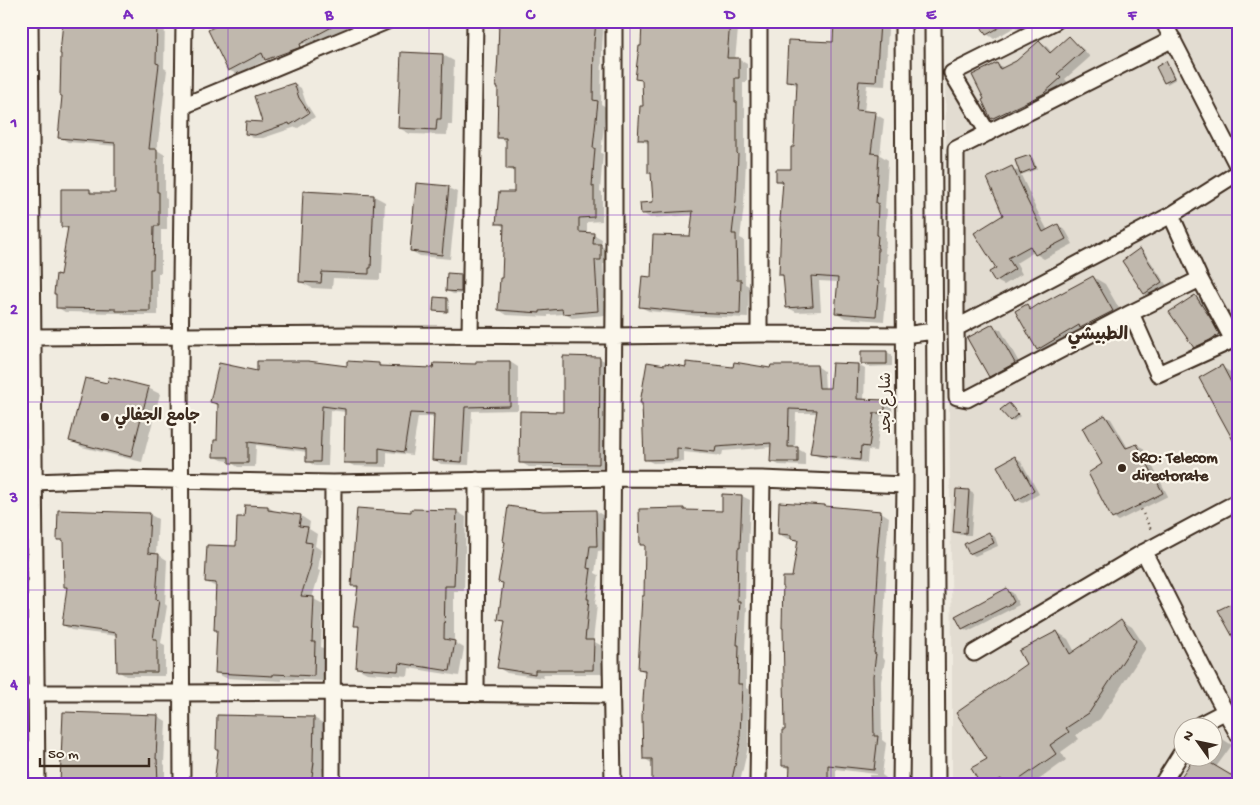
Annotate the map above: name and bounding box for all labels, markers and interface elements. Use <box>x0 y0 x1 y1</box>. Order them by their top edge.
text: A <box>122 7 134 26</box>
text: B <box>324 7 334 26</box>
text: C <box>525 7 536 26</box>
text: D <box>723 7 736 26</box>
text: E <box>926 7 937 26</box>
text: F <box>1127 7 1138 26</box>
text: 1 <box>10 115 17 134</box>
text: 2 <box>10 302 18 321</box>
district label: الطبيشي <box>1068 325 1128 349</box>
street label: شارع نجد <box>878 372 897 434</box>
place label: جامع الجفالي <box>115 407 200 429</box>
marker: جامع الجفالي <box>99 411 111 423</box>
place label: SRO: Telecom directorate <box>1132 450 1218 487</box>
marker: SRO: Telecom directorate <box>1116 462 1128 474</box>
text: 3 <box>9 490 18 509</box>
text: 4 <box>9 677 18 696</box>
north arrow <box>1172 718 1222 768</box>
text: N <box>1180 728 1199 745</box>
scale bar <box>40 735 149 767</box>
text: 50 m <box>48 746 79 764</box>

